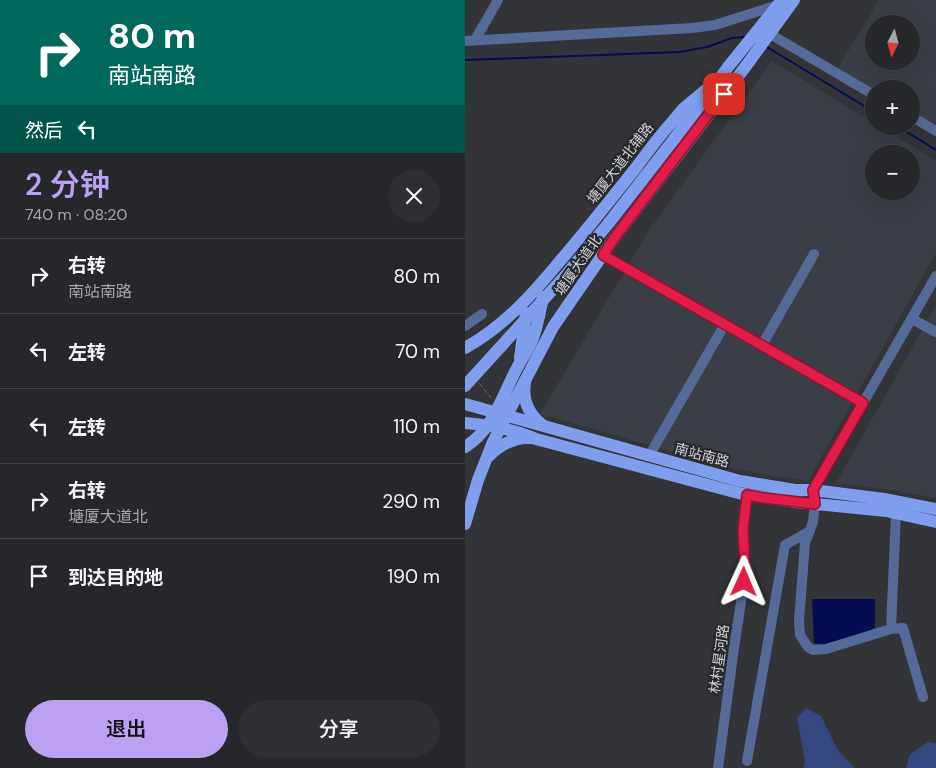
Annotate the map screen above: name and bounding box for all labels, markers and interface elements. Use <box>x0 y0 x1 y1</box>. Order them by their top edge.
text: 80 m <box>108 13 196 59</box>
north arrow <box>865 15 920 70</box>
map controls <box>865 15 920 200</box>
icon: right <box>25 20 90 85</box>
text: 南站南路 <box>108 61 196 90</box>
pin <box>703 73 745 115</box>
icon: arrive <box>710 80 738 108</box>
button: + <box>865 80 920 135</box>
icon: left <box>73 115 101 143</box>
text: 然后 <box>25 118 63 143</box>
street label: 塘厦大道北辅路 <box>583 119 657 207</box>
button: − <box>865 145 920 200</box>
text: 2 分钟 <box>25 165 110 204</box>
button: close <box>388 170 440 222</box>
text: 740 m · 08:20 <box>25 204 127 225</box>
street label: 塘厦大道北 <box>551 231 605 299</box>
text: 右转 <box>68 253 106 278</box>
icon: right <box>25 262 53 290</box>
text: 80 m <box>393 264 440 289</box>
text: 南站南路 <box>68 281 132 302</box>
icon: left <box>25 337 53 365</box>
text: 70 m <box>395 339 440 364</box>
text: 左转 <box>68 340 106 365</box>
icon: left <box>25 412 53 440</box>
text: 110 m <box>393 414 440 439</box>
text: 左转 <box>68 415 106 440</box>
street label: 南站南路 <box>673 439 731 471</box>
text: 右转 <box>68 478 106 503</box>
icon: right <box>25 487 53 515</box>
text: 290 m <box>382 489 440 514</box>
text: 塘厦大道北 <box>68 506 148 527</box>
position arrow <box>717 555 769 607</box>
icon: arrive <box>25 562 53 590</box>
text: 190 m <box>387 564 440 589</box>
text: 到达目的地 <box>68 565 163 590</box>
street label: 林村星河路 <box>705 623 733 695</box>
button: 退出 <box>25 700 228 758</box>
button: 分享 <box>238 700 440 758</box>

